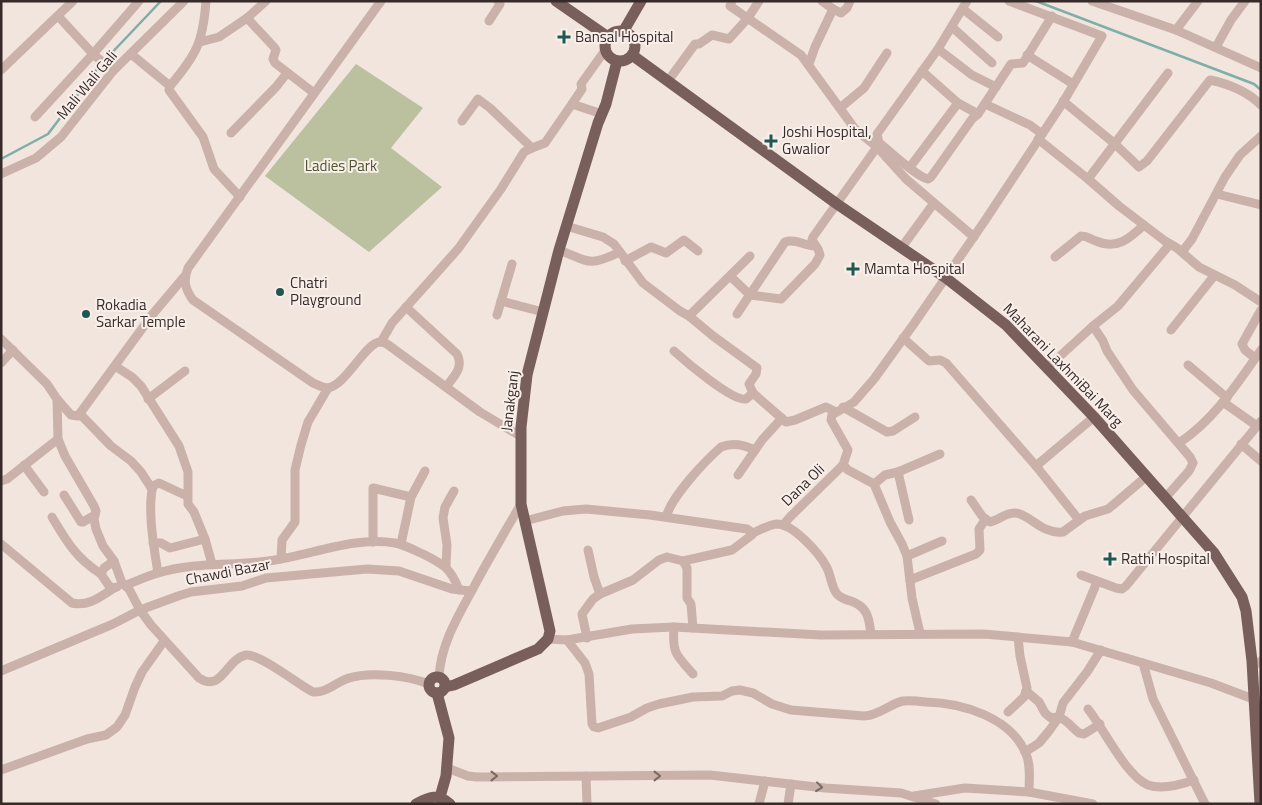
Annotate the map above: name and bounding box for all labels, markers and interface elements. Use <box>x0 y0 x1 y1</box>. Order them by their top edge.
place label: Bansal Hospital <box>575 25 673 48</box>
marker: Bansal Hospital <box>557 30 571 44</box>
street label: Mali Wali Gali <box>51 45 123 124</box>
place label: Joshi Hospital, Gwalior <box>782 120 872 160</box>
marker: Joshi Hospital, Gwalior <box>764 134 778 148</box>
park label: Ladies Park <box>305 154 377 177</box>
place label: Mamta Hospital <box>864 257 965 280</box>
marker: Mamta Hospital <box>846 262 860 276</box>
place label: Chatri Playground <box>290 271 362 311</box>
marker: Chatri Playground <box>274 286 286 298</box>
place label: Rokadia Sarkar Temple <box>96 293 186 333</box>
street label: Maharani LaxhmiBai Marg <box>998 297 1129 432</box>
marker: Rokadia Sarkar Temple <box>80 308 92 320</box>
street label: Janakganj <box>494 369 525 433</box>
street label: Dana Oli <box>776 458 830 511</box>
place label: Rathi Hospital <box>1121 547 1210 570</box>
street label: Chawdi Bazar <box>184 552 272 591</box>
marker: Rathi Hospital <box>1103 552 1117 566</box>
one-way arrow <box>490 771 498 782</box>
one-way arrow <box>653 771 661 781</box>
one-way arrow <box>815 781 823 792</box>

